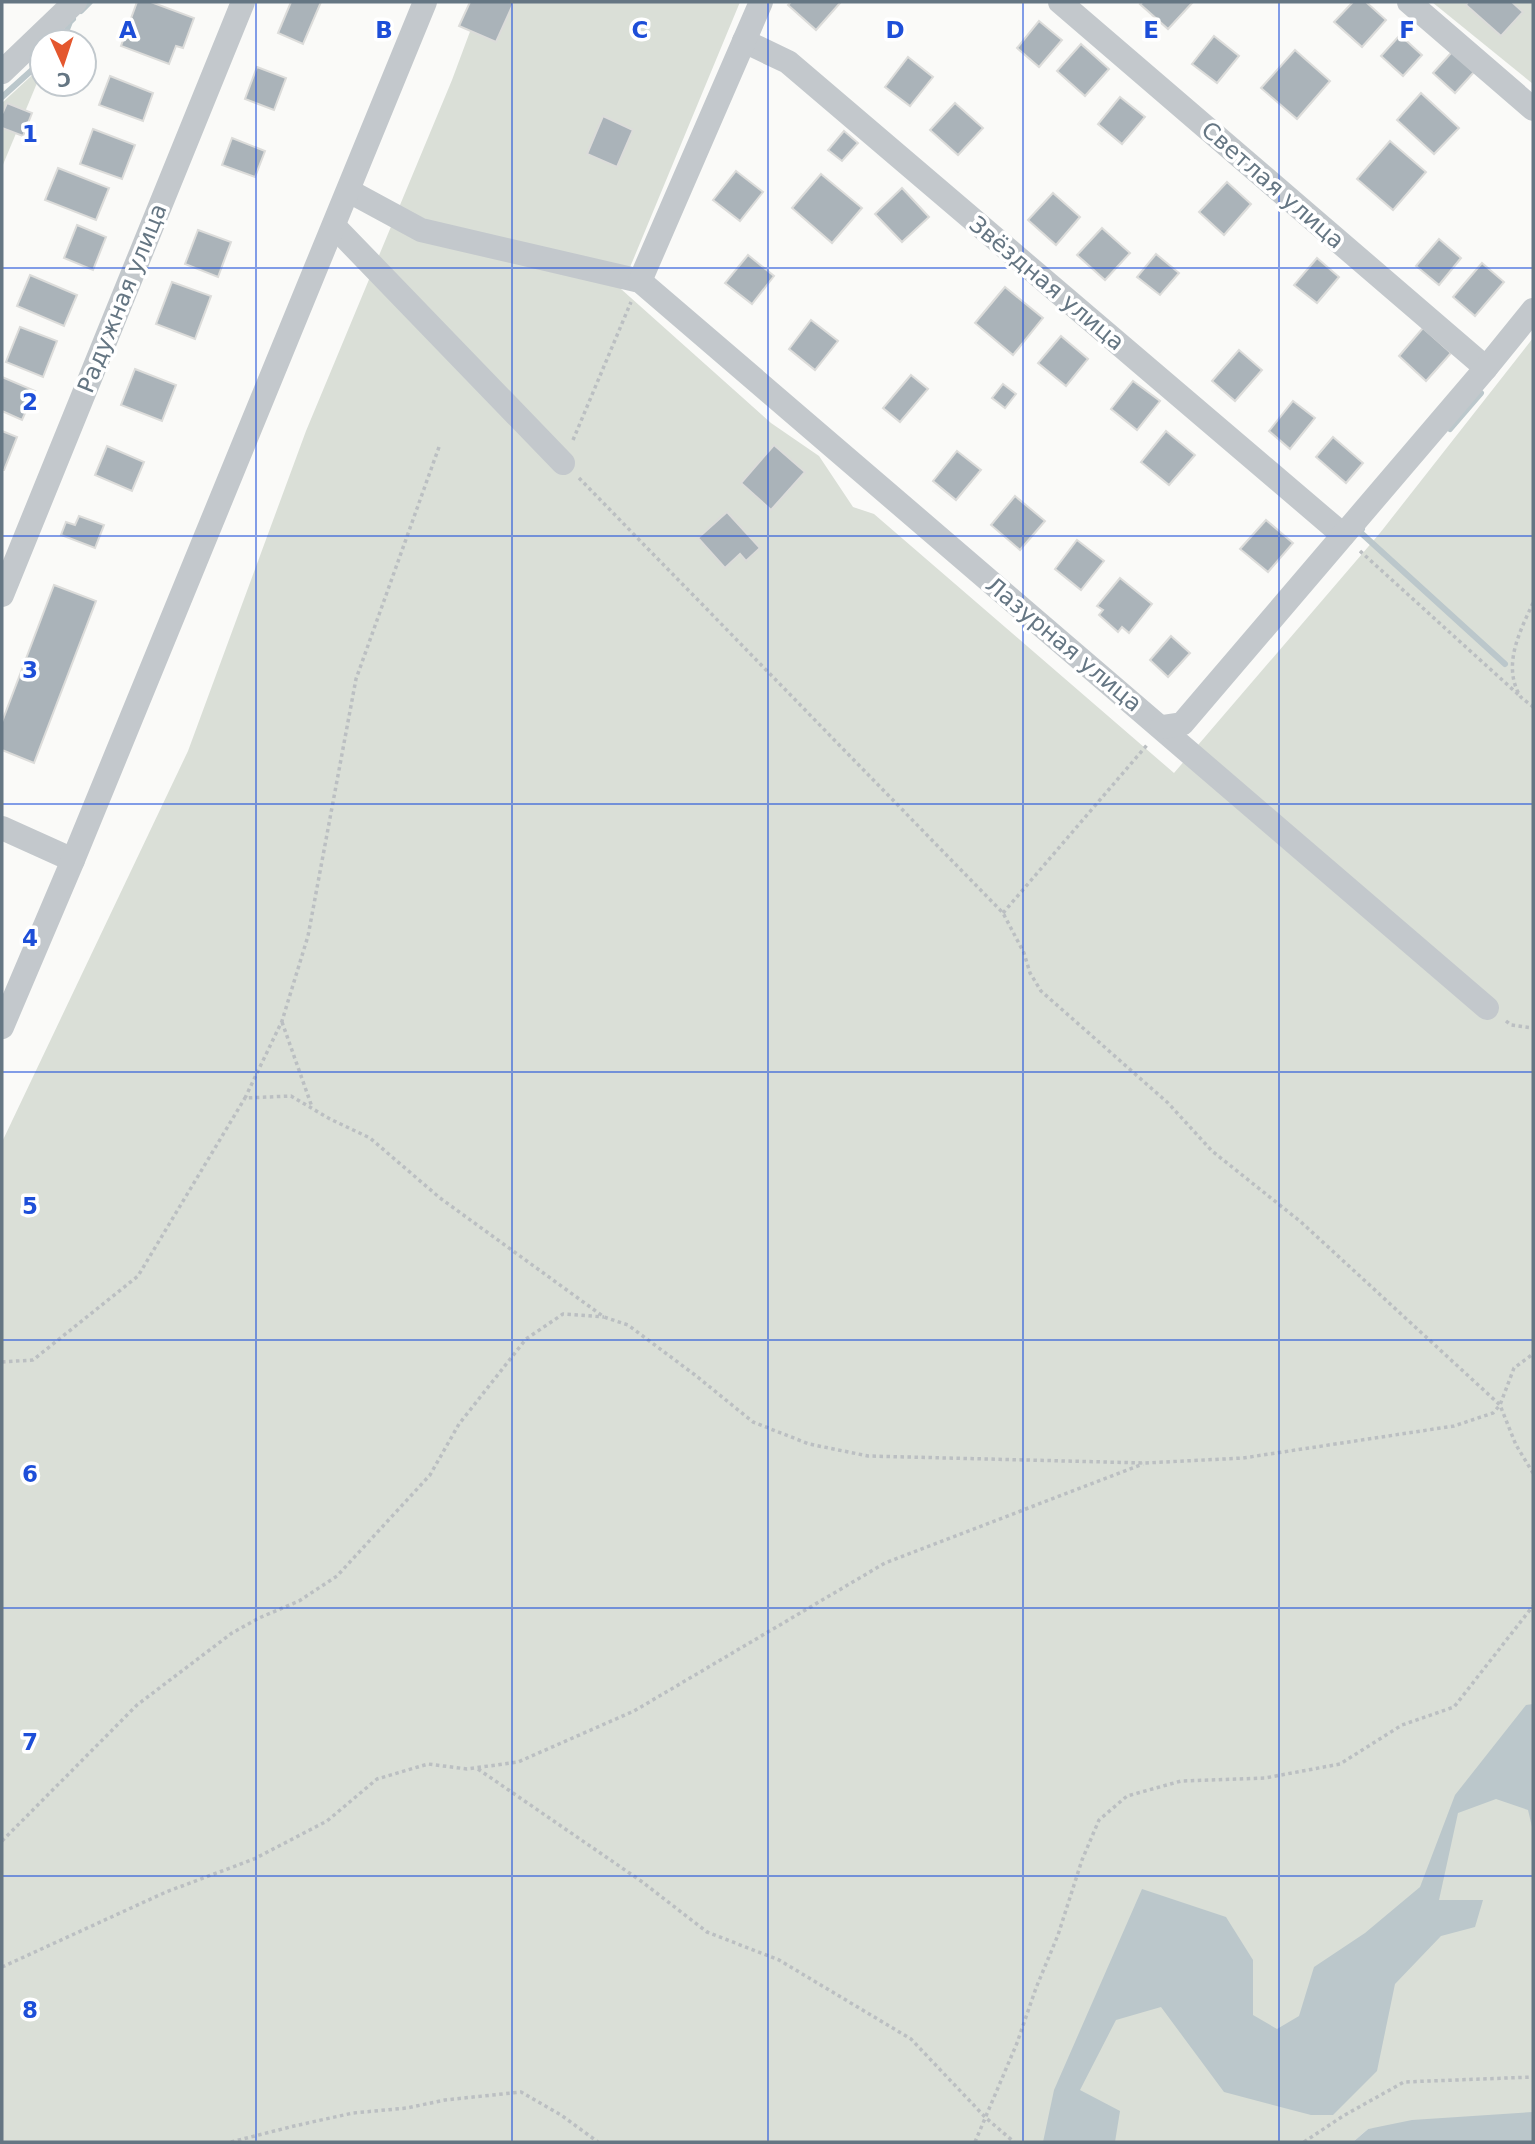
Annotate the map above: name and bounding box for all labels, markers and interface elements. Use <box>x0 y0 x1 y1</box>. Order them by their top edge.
text: A <box>119 17 137 43</box>
text: B <box>375 17 393 43</box>
text: C <box>632 17 648 43</box>
text: D <box>885 17 905 43</box>
text: E <box>1143 17 1159 43</box>
text: F <box>1399 17 1415 43</box>
north arrow <box>28 28 98 98</box>
text: С <box>56 69 71 91</box>
street label: Светлая улица <box>1197 116 1349 254</box>
text: 1 <box>22 121 38 147</box>
street label: Радужная улица <box>72 200 172 396</box>
street label: Звёздная улица <box>964 211 1130 355</box>
text: 2 <box>22 389 38 415</box>
street label: Лазурная улица <box>981 571 1147 717</box>
text: 3 <box>22 657 38 683</box>
text: 4 <box>22 925 38 951</box>
text: 5 <box>22 1193 38 1219</box>
text: 6 <box>22 1461 38 1487</box>
text: 7 <box>22 1729 38 1755</box>
text: 8 <box>22 1997 38 2023</box>

